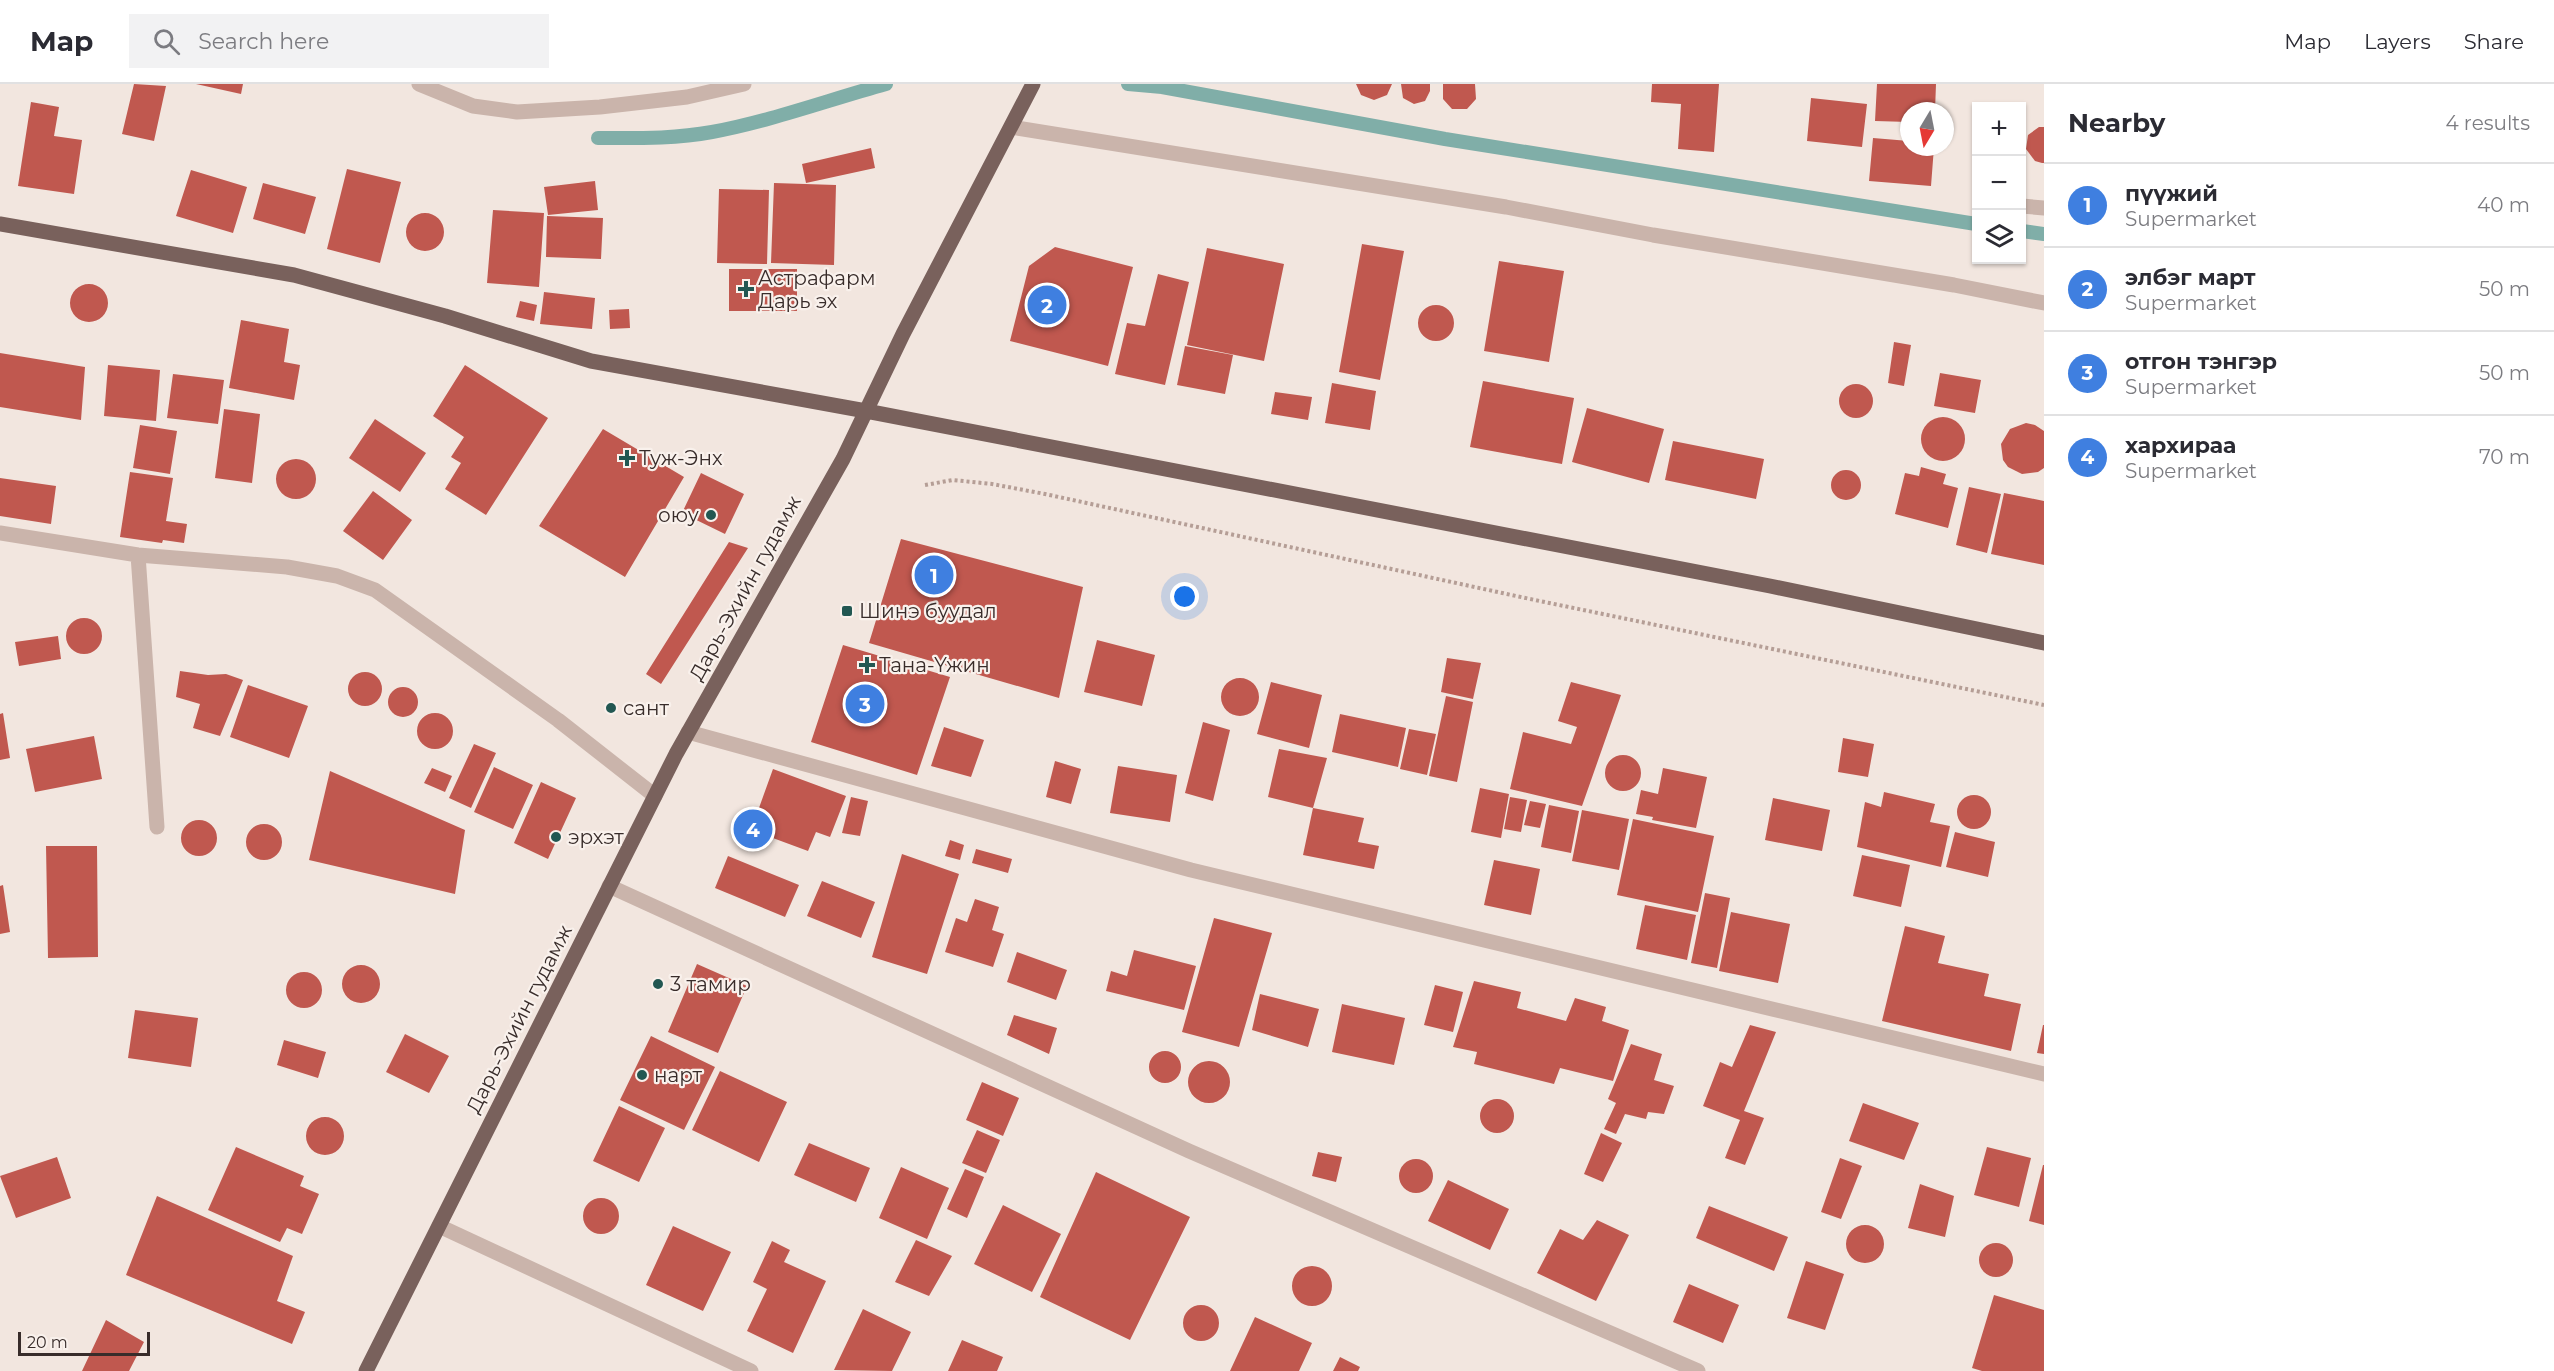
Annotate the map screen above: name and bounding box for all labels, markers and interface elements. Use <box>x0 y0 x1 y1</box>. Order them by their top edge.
search box <box>129 14 549 68</box>
text: Map <box>30 24 93 58</box>
icon: search <box>150 25 183 58</box>
text: Search here <box>198 28 329 55</box>
text: Map <box>2284 29 2331 54</box>
text: Layers <box>2364 29 2431 54</box>
text: Share <box>2464 29 2524 54</box>
north arrow <box>1900 102 1954 156</box>
map controls <box>1972 102 2026 264</box>
button: + <box>1972 102 2026 156</box>
text: Nearby <box>2068 107 2165 139</box>
text: 4 results <box>2445 111 2530 135</box>
button: − <box>1972 156 2026 210</box>
text: пүүжий <box>2125 180 2218 207</box>
text: 1 <box>2084 193 2091 217</box>
text: 40 m <box>2477 193 2530 217</box>
text: Supermarket <box>2125 207 2257 231</box>
button: layers <box>1972 210 2026 264</box>
text: элбэг март <box>2125 264 2256 291</box>
place label: Астрафарм Дарь эх <box>758 266 875 313</box>
text: 2 <box>2082 277 2093 301</box>
text: 50 m <box>2479 277 2530 301</box>
marker: Астрафарм Дарь эх <box>739 282 753 296</box>
pin: 2 <box>1028 282 1066 328</box>
text: Supermarket <box>2125 291 2257 315</box>
text: отгон тэнгэр <box>2125 348 2277 375</box>
text: 3 <box>2082 361 2093 385</box>
text: 50 m <box>2479 361 2530 385</box>
text: Supermarket <box>2125 375 2257 399</box>
text: хархираа <box>2125 432 2236 459</box>
text: 4 <box>2081 445 2094 469</box>
text: 70 m <box>2479 445 2530 469</box>
place label: Туж-Энх <box>639 446 723 470</box>
marker: Туж-Энх <box>620 451 634 465</box>
text: Supermarket <box>2125 459 2257 483</box>
street label: Дарь-Эхийн гудамж <box>684 491 806 685</box>
place label: оюу <box>658 503 699 527</box>
marker: оюу <box>704 508 718 522</box>
pin: 1 <box>914 552 954 598</box>
your location <box>1170 582 1199 611</box>
place label: Шинэ буудал <box>859 599 997 623</box>
marker: Шинэ буудал <box>840 604 854 618</box>
place label: Тана-Үжин <box>879 653 990 677</box>
marker: Тана-Үжин <box>860 658 874 672</box>
pin: 3 <box>846 682 884 726</box>
place label: сант <box>623 696 669 720</box>
marker: сант <box>604 701 618 715</box>
pin: 4 <box>734 806 772 852</box>
place label: эрхэт <box>568 825 624 849</box>
marker: эрхэт <box>549 830 563 844</box>
street label: Дарь-Эхийн гудамж <box>461 921 577 1117</box>
place label: 3 тамир <box>670 972 751 996</box>
marker: 3 тамир <box>651 977 665 991</box>
place label: нарт <box>654 1063 702 1087</box>
marker: нарт <box>635 1068 649 1082</box>
scale bar <box>18 1329 150 1356</box>
text: 20 m <box>27 1333 68 1352</box>

